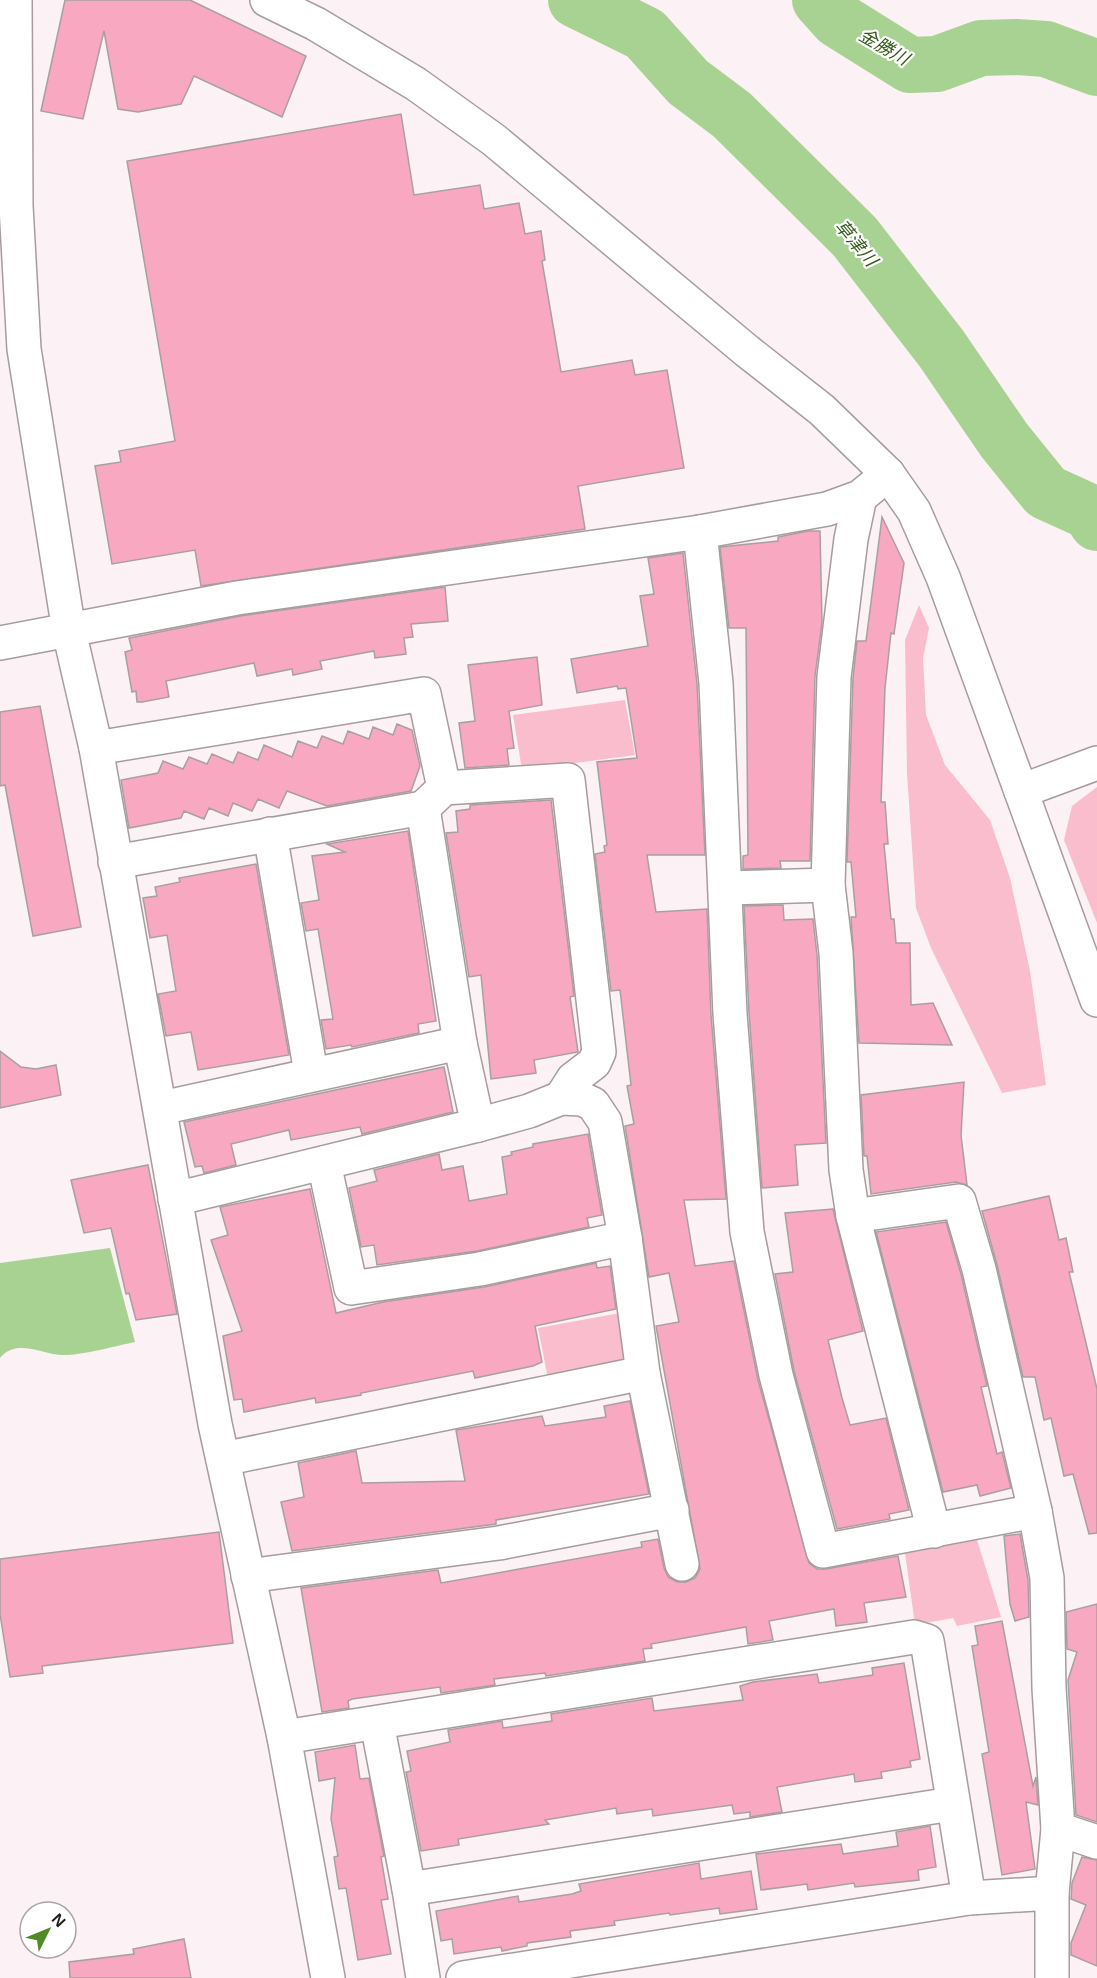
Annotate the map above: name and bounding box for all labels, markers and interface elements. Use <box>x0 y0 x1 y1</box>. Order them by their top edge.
water label: 金勝川 <box>856 25 914 70</box>
water label: 草津川 <box>831 216 882 272</box>
north arrow <box>18 1900 78 1960</box>
text: N <box>48 1910 69 1930</box>

